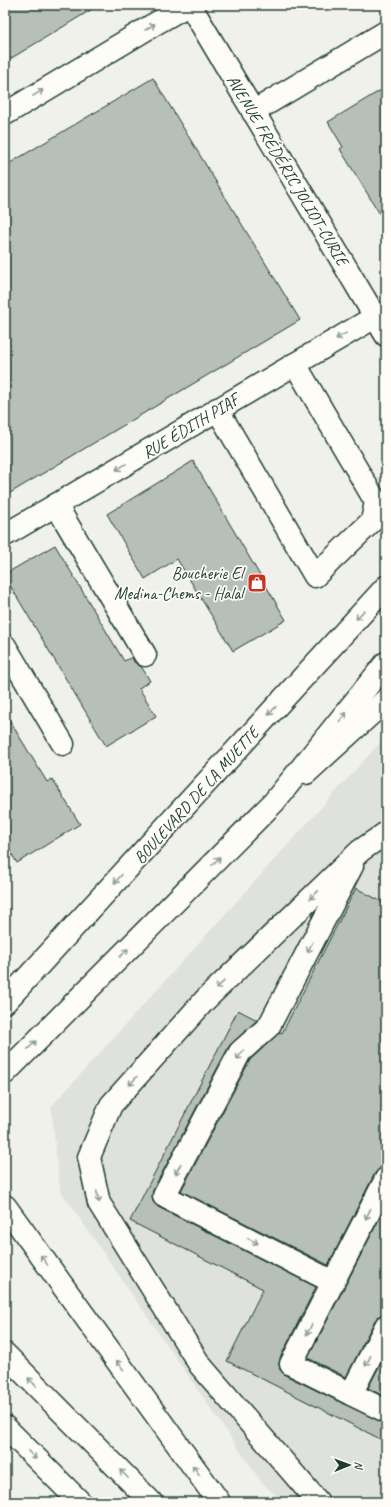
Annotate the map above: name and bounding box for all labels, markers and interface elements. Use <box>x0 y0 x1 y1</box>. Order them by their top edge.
one-way arrow <box>144 22 156 30</box>
street label: AVENUE FRÉDÉRIC JOLIOT-CURIE <box>222 70 355 272</box>
one-way arrow <box>32 89 44 97</box>
one-way arrow <box>336 333 348 341</box>
street label: RUE ÉDITH PIAF <box>138 387 246 463</box>
one-way arrow <box>115 463 127 471</box>
place label: Boucherie El Medina-Chems - Halal <box>114 563 246 604</box>
shop icon: Boucherie El Medina-Chems - Halal <box>246 572 268 594</box>
one-way arrow <box>355 610 364 621</box>
one-way arrow <box>267 706 277 716</box>
one-way arrow <box>338 711 347 722</box>
street label: BOULEVARD DE LA MUETTE <box>129 721 265 868</box>
one-way arrow <box>211 856 221 866</box>
one-way arrow <box>114 874 123 884</box>
one-way arrow <box>309 890 319 900</box>
one-way arrow <box>306 941 313 953</box>
one-way arrow <box>119 948 129 958</box>
one-way arrow <box>215 980 225 990</box>
one-way arrow <box>27 1041 37 1051</box>
one-way arrow <box>236 1049 244 1060</box>
one-way arrow <box>128 1075 137 1086</box>
one-way arrow <box>174 1163 182 1175</box>
one-way arrow <box>94 1191 102 1204</box>
one-way arrow <box>364 1208 371 1220</box>
one-way arrow <box>246 1238 258 1245</box>
one-way arrow <box>40 1255 48 1266</box>
one-way arrow <box>305 1323 312 1335</box>
one-way arrow <box>364 1355 371 1367</box>
one-way arrow <box>116 1360 124 1371</box>
one-way arrow <box>27 1377 37 1387</box>
north arrow <box>329 1445 369 1485</box>
one-way arrow <box>28 1450 37 1460</box>
text: N <box>352 1461 366 1471</box>
one-way arrow <box>192 1465 200 1476</box>
one-way arrow <box>119 1469 129 1479</box>

